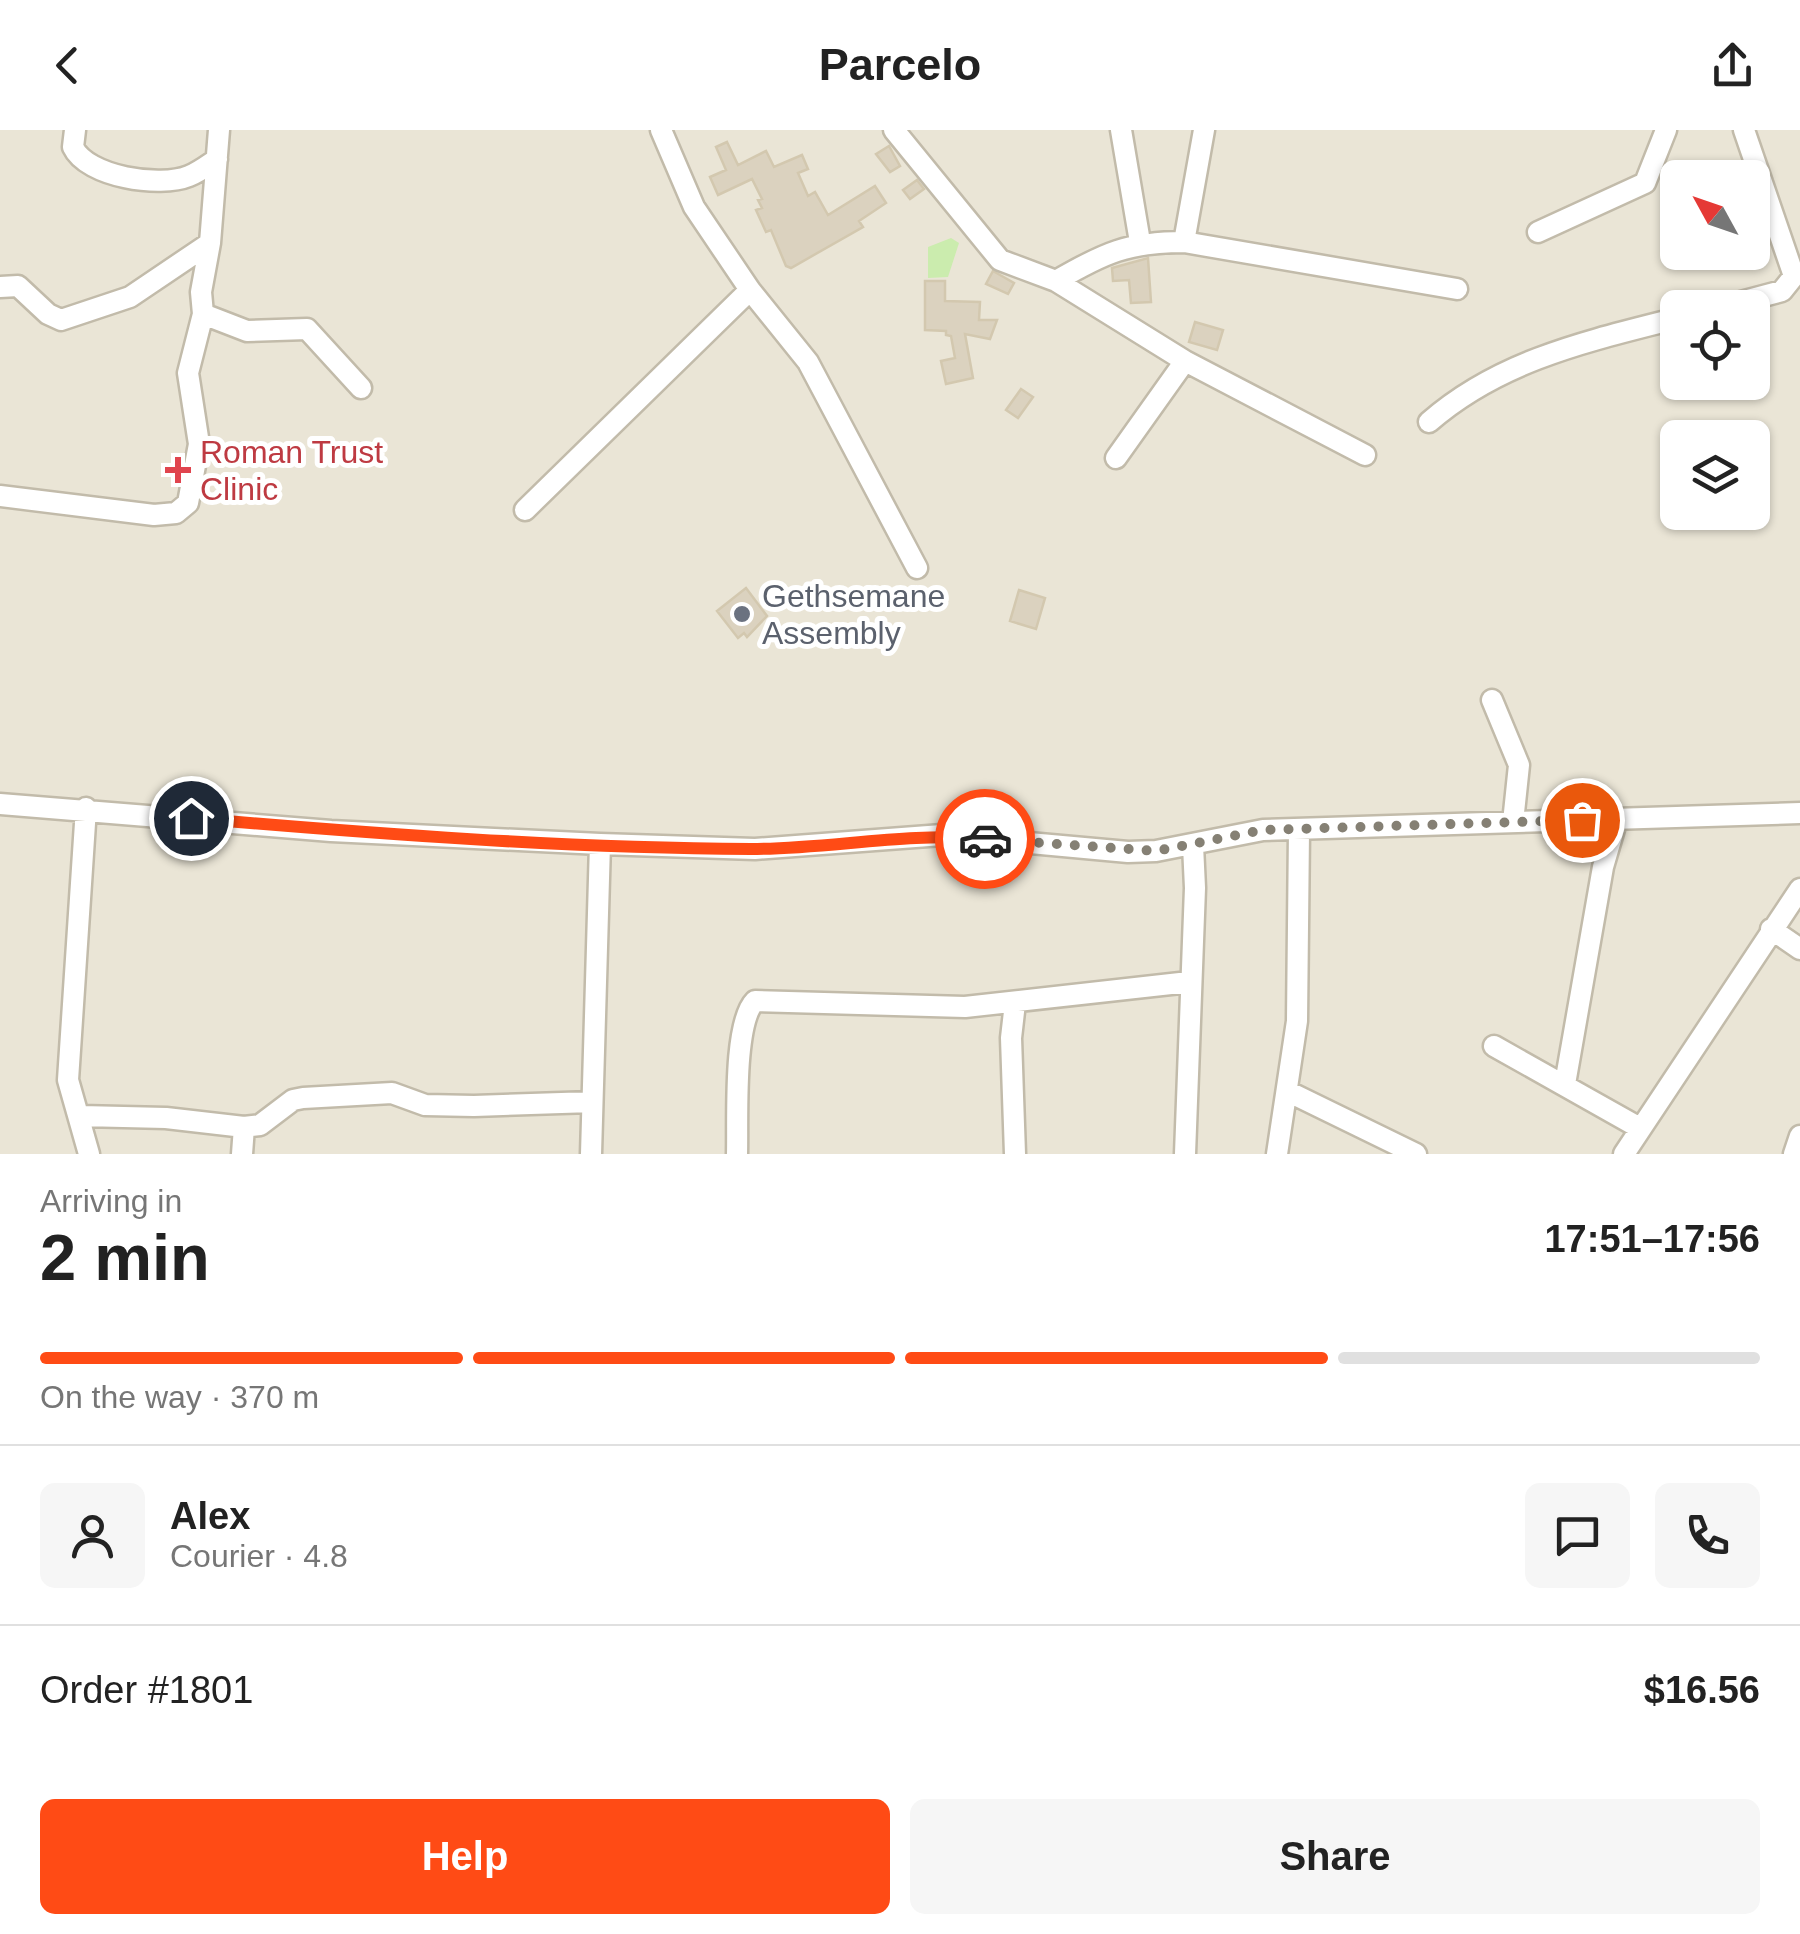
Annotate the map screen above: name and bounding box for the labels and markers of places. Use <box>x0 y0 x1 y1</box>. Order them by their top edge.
place label: Roman Trust Clinic <box>200 434 383 507</box>
marker: Roman Trust Clinic <box>165 457 191 483</box>
place label: Gethsemane Assembly <box>762 578 945 651</box>
marker: Gethsemane Assembly <box>731 603 753 625</box>
pin <box>149 776 234 861</box>
pin <box>1540 778 1625 863</box>

